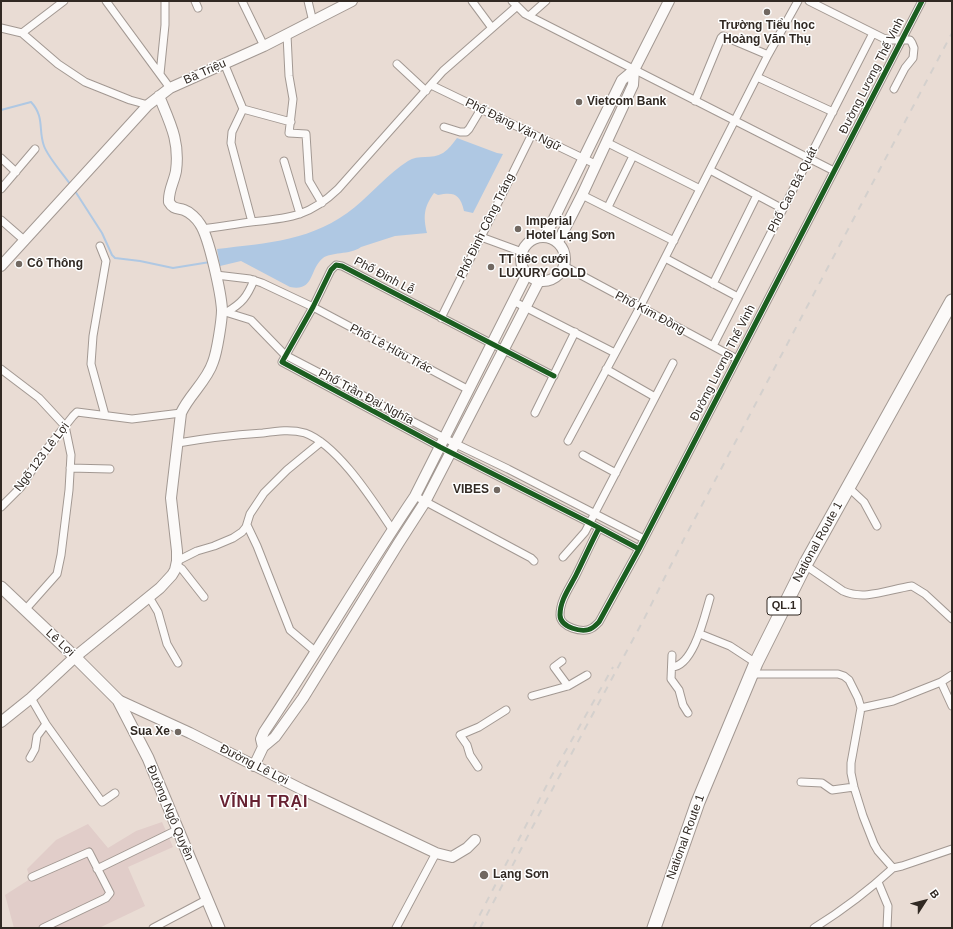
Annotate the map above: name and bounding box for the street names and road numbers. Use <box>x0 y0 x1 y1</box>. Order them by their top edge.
street label: Đường Lương Thế Vinh <box>836 16 908 136</box>
street label: Bà Triệu <box>182 56 228 88</box>
street label: Phố Đặng Văn Ngữ <box>463 96 563 154</box>
street label: Phố Cao Bá Quát <box>765 145 821 235</box>
street label: Phố Đinh Công Tráng <box>454 171 518 281</box>
street label: Phố Đinh Lễ <box>351 254 417 298</box>
street label: Phố Kim Đồng <box>612 288 688 338</box>
street label: Đường Lương Thế Vinh <box>687 303 759 423</box>
street label: Phố Lê Hữu Trác <box>347 321 435 377</box>
street label: Phố Trần Đại Nghĩa <box>316 366 416 428</box>
street label: Ngõ 123 Lê Lợi <box>11 420 73 494</box>
street label: National Route 1 <box>790 499 846 585</box>
road number: QL.1 <box>767 597 801 615</box>
street label: Lê Lợi <box>43 626 77 660</box>
street label: Đường Lê Lợi <box>217 742 291 788</box>
street label: Đường Ngô Quyền <box>143 763 197 863</box>
street label: National Route 1 <box>664 793 708 881</box>

